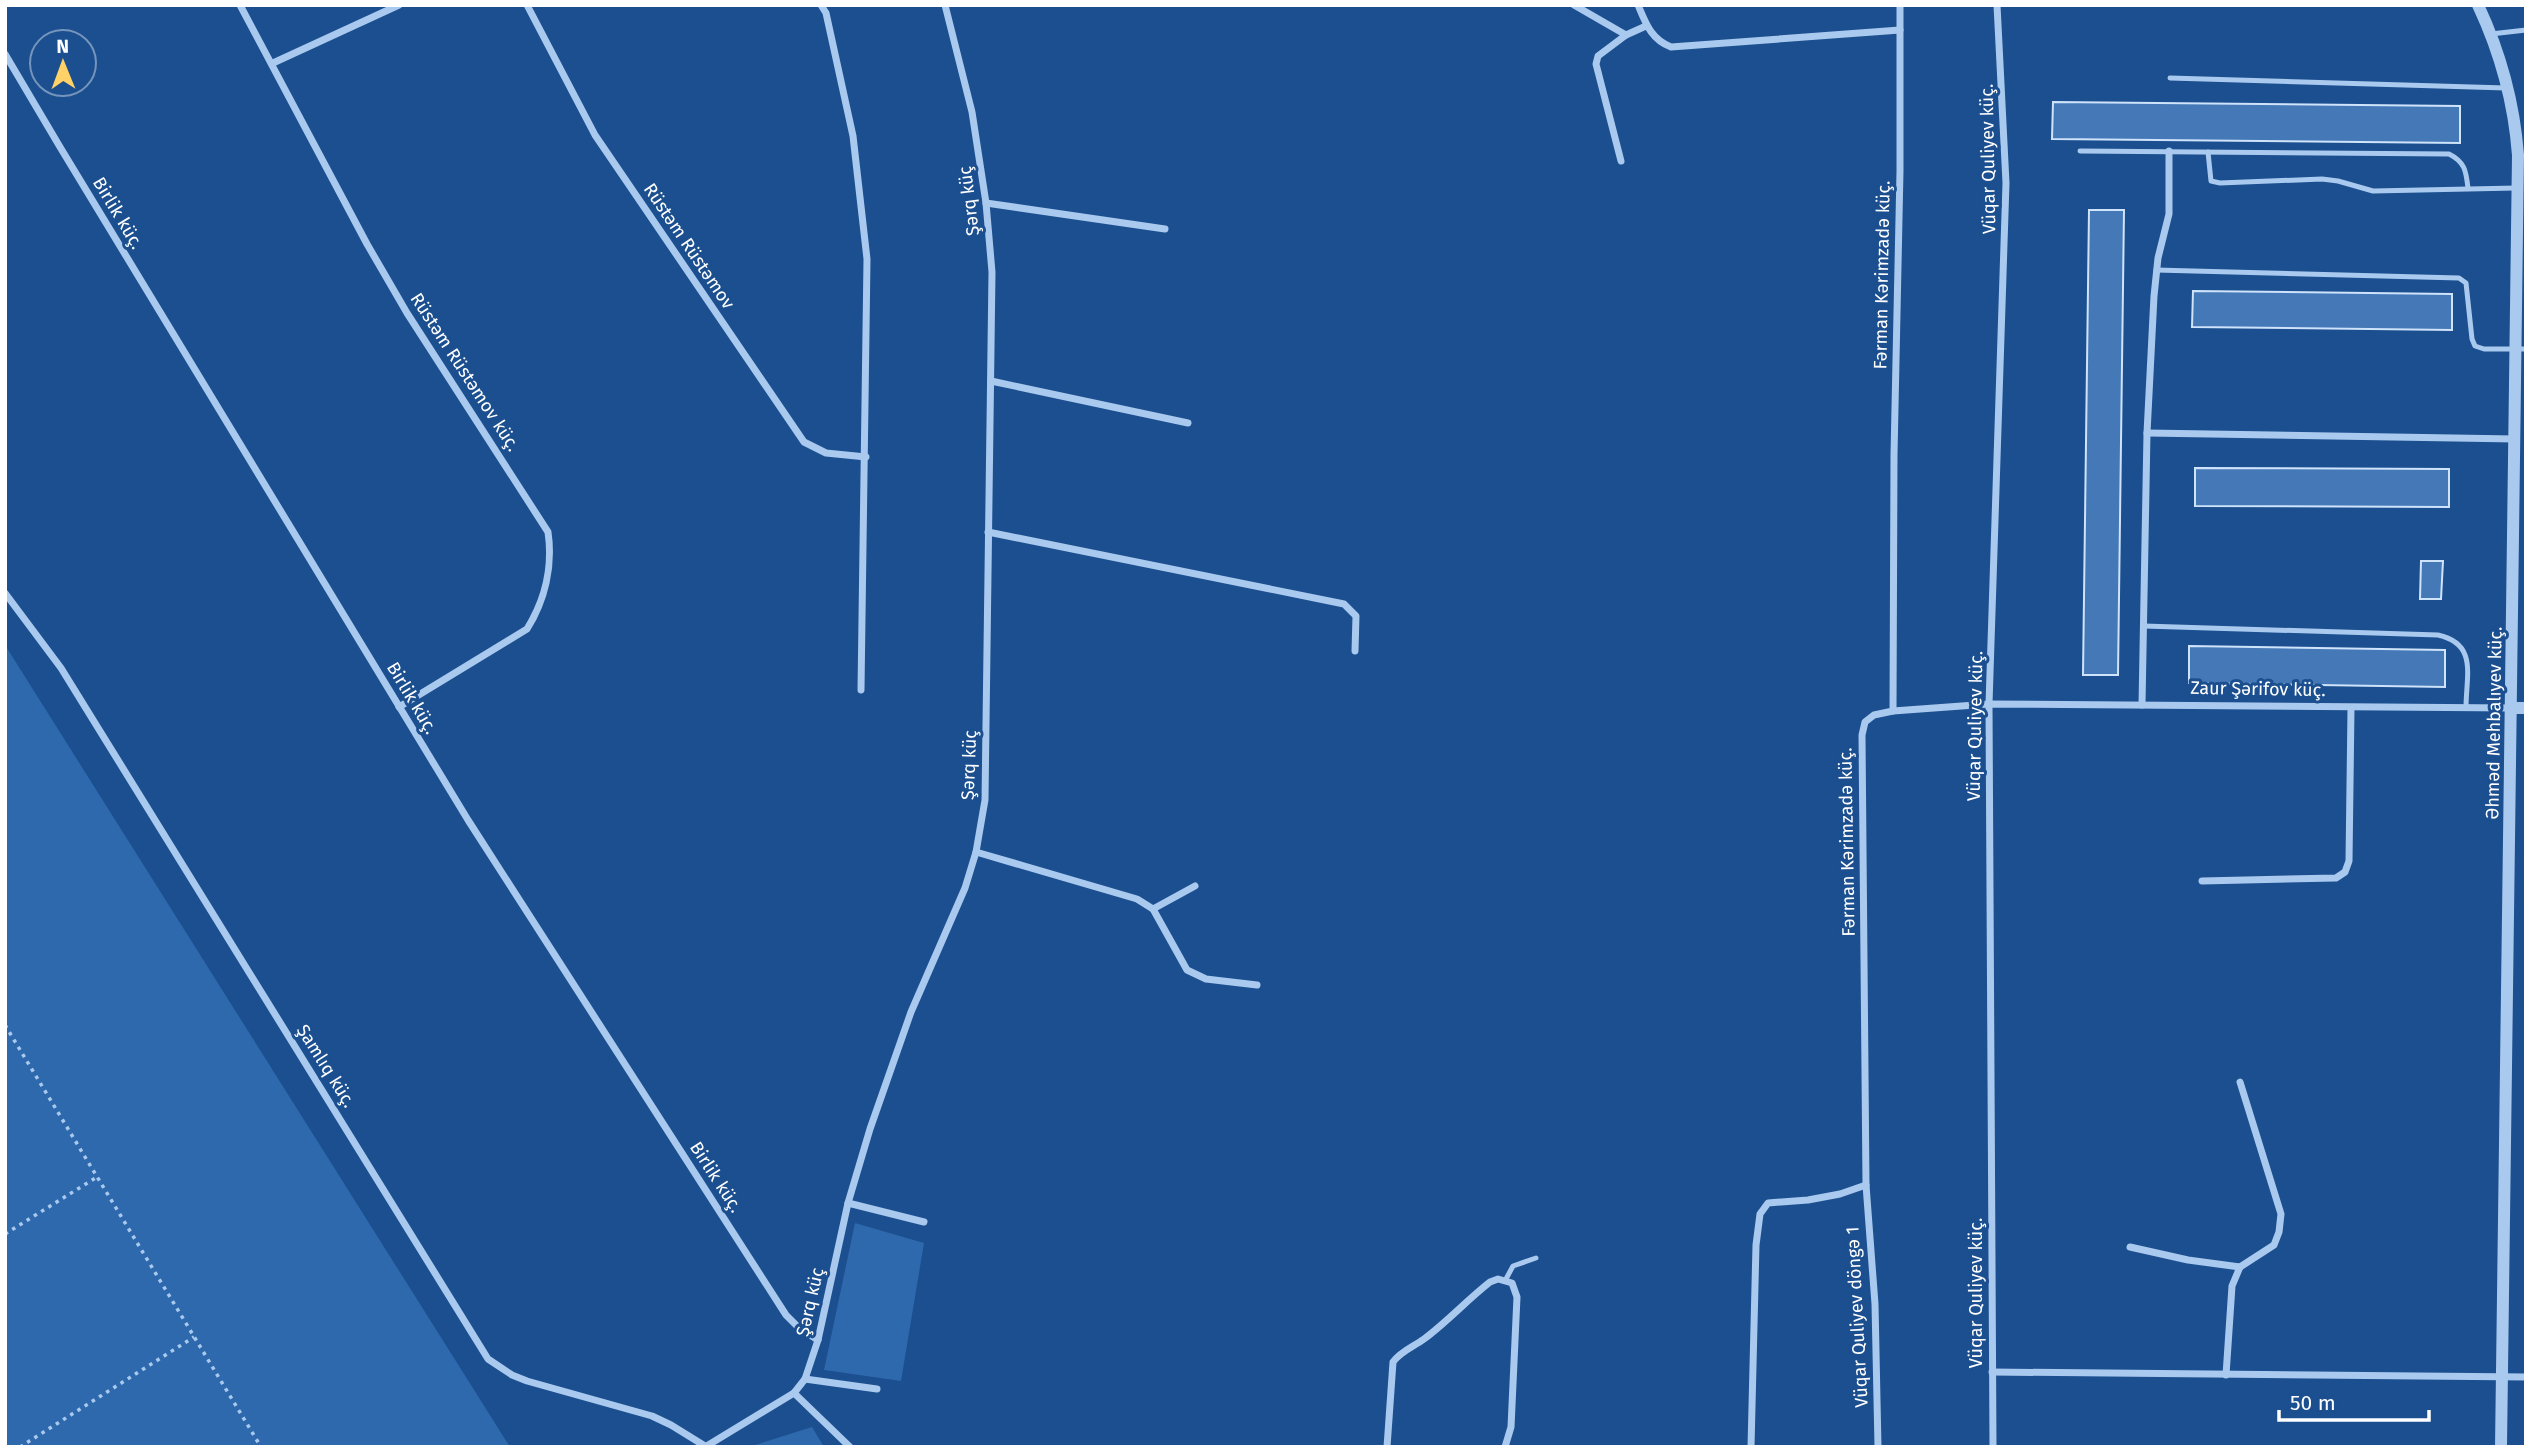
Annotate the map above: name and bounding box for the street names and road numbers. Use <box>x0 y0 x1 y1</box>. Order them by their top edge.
street label: Vüqar Quliyev küç. <box>1976 84 2000 234</box>
street label: Şərq küç <box>954 165 984 237</box>
street label: Birlik küç. <box>88 173 148 253</box>
street label: Rüstəm Rüstəmov <box>639 179 739 313</box>
street label: Fərman Kərimzadə küç. <box>1869 180 1895 370</box>
street label: Rüstəm Rüstəmov küç. <box>406 289 524 455</box>
street label: Əhməd Mehbalıyev küç. <box>2481 626 2507 820</box>
street label: Vüqar Quliyev küç. <box>1963 651 1987 801</box>
street label: Birlik küç. <box>382 658 442 738</box>
street label: Zaur Şərifov küç. <box>2190 677 2326 701</box>
street label: Şərq küç <box>957 729 981 800</box>
street label: Fərman Kərimzadə küç. <box>1834 747 1860 937</box>
street label: Şamlıq küç. <box>292 1020 360 1112</box>
street label: Birlik küç. <box>685 1137 747 1217</box>
street label: Vüqar Quliyev küç. <box>1965 1218 1987 1368</box>
street label: Vüqar Quliyev döngə 1 <box>1841 1226 1873 1408</box>
street label: Şərq küç <box>791 1265 829 1339</box>

